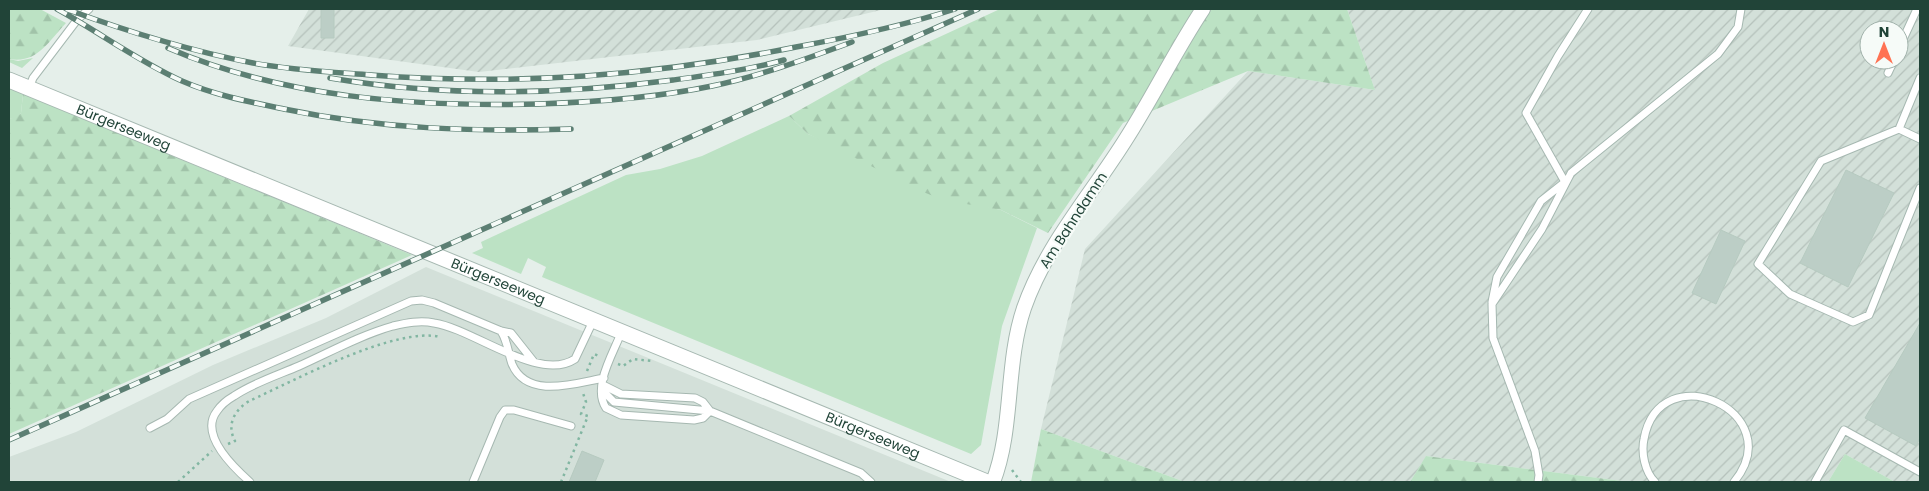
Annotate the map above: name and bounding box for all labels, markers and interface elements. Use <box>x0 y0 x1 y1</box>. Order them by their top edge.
north arrow <box>1859 20 1909 70</box>
text: N <box>1879 22 1889 42</box>
street label: Bürgerseeweg <box>73 99 174 155</box>
street label: Am Bahndamm <box>1034 168 1112 272</box>
street label: Bürgerseeweg <box>448 253 549 309</box>
street label: Bürgerseeweg <box>823 407 923 463</box>

